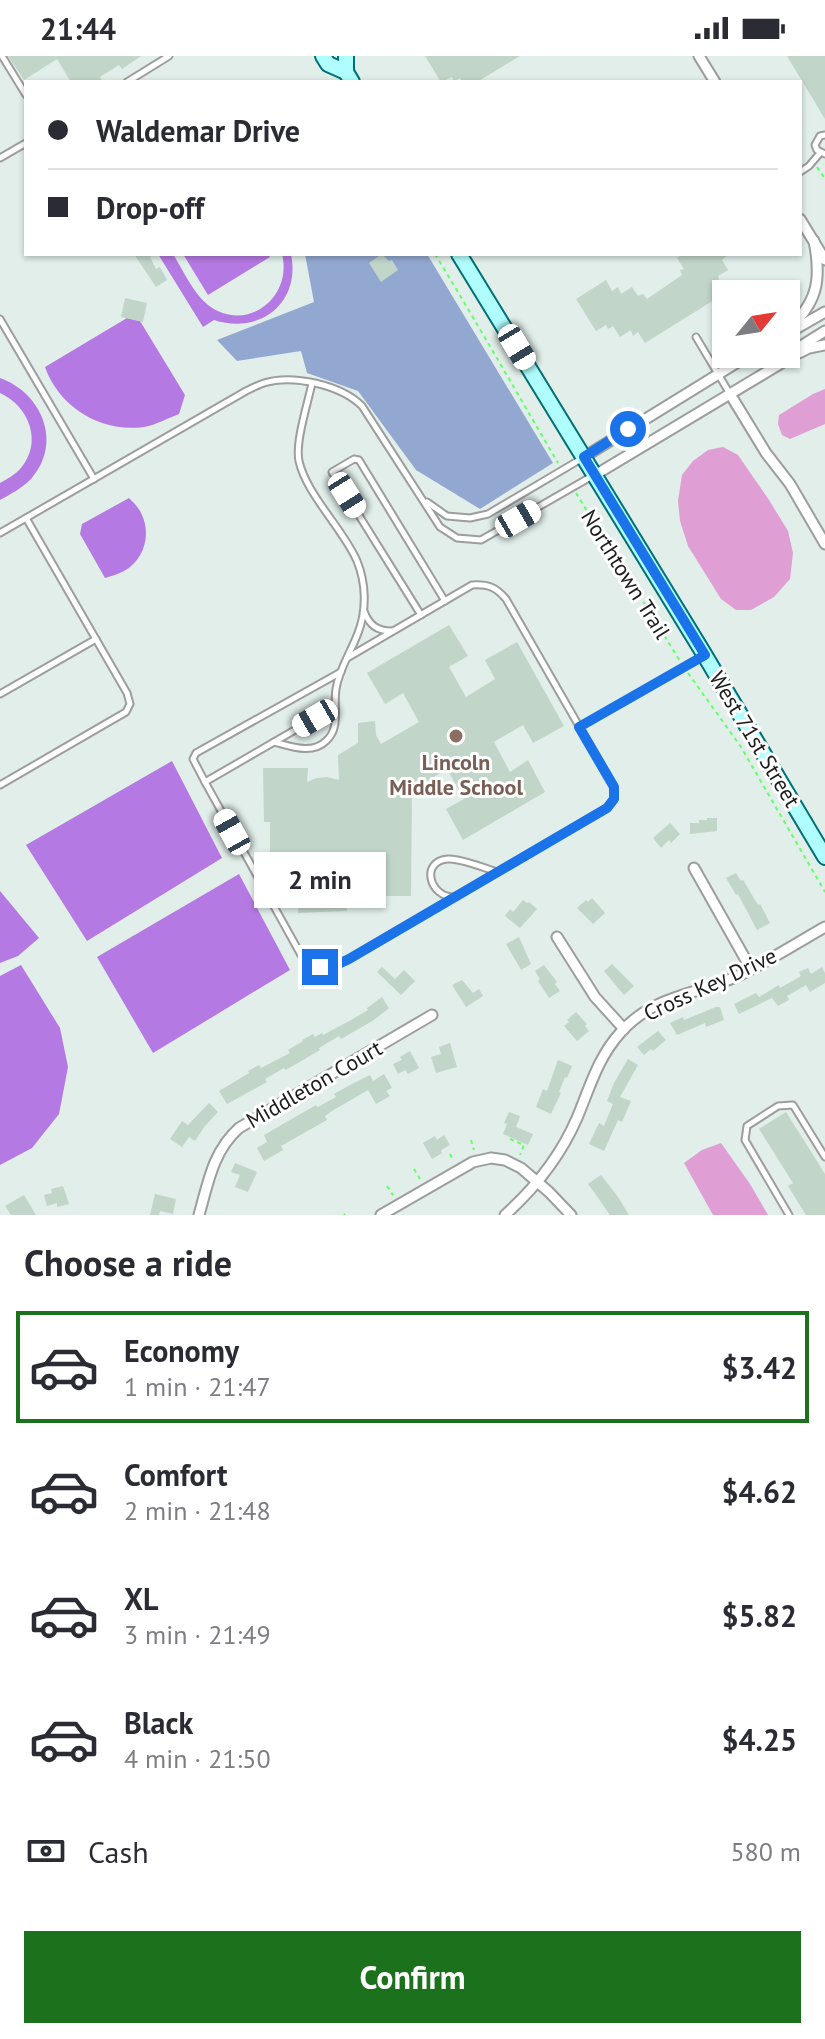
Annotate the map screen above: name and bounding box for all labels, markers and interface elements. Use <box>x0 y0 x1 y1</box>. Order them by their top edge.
text: 21:44 <box>40 9 116 48</box>
text: Waldemar Drive <box>96 111 300 150</box>
text: Drop-off <box>96 188 204 227</box>
north arrow <box>712 280 800 368</box>
map controls <box>712 280 800 368</box>
car <box>494 320 540 374</box>
route start <box>610 411 646 447</box>
car <box>324 468 370 522</box>
car <box>491 497 545 541</box>
street label: Northtown Trail <box>575 504 677 644</box>
street label: West 71st Street <box>703 666 807 813</box>
car <box>288 696 342 740</box>
marker: Lincoln Middle School <box>447 727 465 745</box>
place label: Lincoln Middle School <box>389 748 523 801</box>
car <box>210 805 254 859</box>
callout: 2 min <box>254 851 386 907</box>
text: 2 min <box>288 863 352 896</box>
street label: Cross Key Drive <box>639 941 781 1027</box>
route end <box>302 949 338 985</box>
street label: Middleton Court <box>241 1033 388 1134</box>
text: Choose a ride <box>24 1239 232 1286</box>
icon: car <box>28 1331 100 1403</box>
text: Economy <box>124 1331 239 1370</box>
text: $3.42 <box>722 1348 797 1387</box>
text: 1 min · 21:47 <box>124 1370 271 1403</box>
icon: car <box>28 1455 100 1527</box>
text: Comfort <box>124 1455 227 1494</box>
text: $4.62 <box>722 1472 797 1511</box>
text: 2 min · 21:48 <box>124 1494 271 1527</box>
icon: car <box>28 1579 100 1651</box>
text: XL <box>124 1579 158 1618</box>
text: $5.82 <box>722 1596 797 1635</box>
text: 3 min · 21:49 <box>124 1618 271 1651</box>
icon: car <box>28 1703 100 1775</box>
text: Black <box>124 1703 193 1742</box>
text: $4.25 <box>722 1720 797 1759</box>
text: 4 min · 21:50 <box>124 1742 271 1775</box>
icon: cash <box>24 1829 68 1873</box>
text: Cash <box>88 1832 149 1871</box>
text: 580 m <box>730 1835 801 1868</box>
button: Confirm <box>24 1931 801 2023</box>

